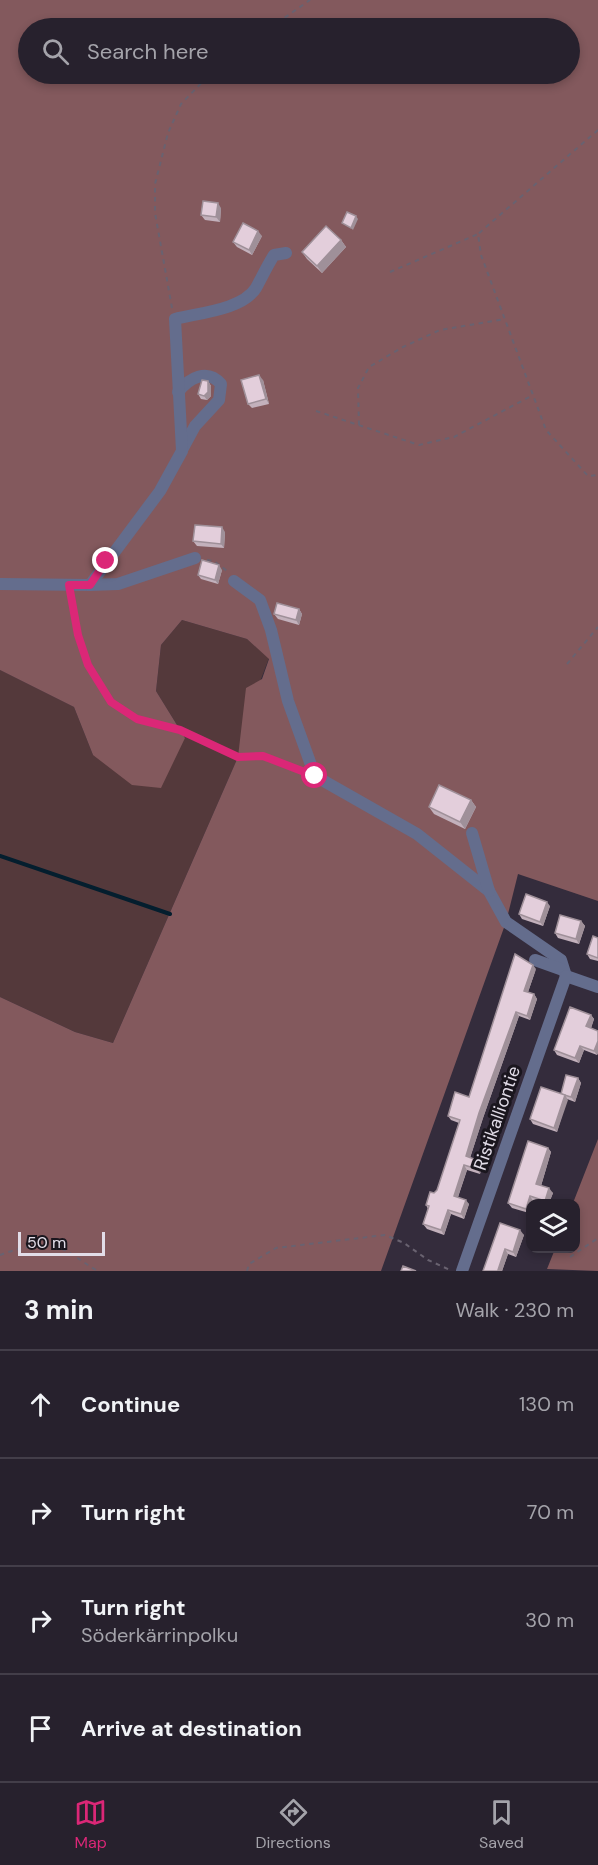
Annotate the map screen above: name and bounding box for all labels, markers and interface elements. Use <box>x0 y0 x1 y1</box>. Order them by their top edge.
search box <box>18 18 580 84</box>
icon: search <box>39 35 72 68</box>
text: Search here <box>87 37 208 66</box>
route end <box>92 547 118 573</box>
route start <box>301 762 327 788</box>
street label: Ristikalliontie <box>468 1063 526 1173</box>
map controls <box>526 1199 580 1253</box>
button: layers <box>526 1199 580 1253</box>
scale bar <box>18 1229 105 1256</box>
text: 50 m <box>27 1232 66 1253</box>
text: 3 min <box>24 1293 93 1327</box>
text: Walk · 230 m <box>455 1297 574 1323</box>
icon: ahead <box>24 1388 57 1421</box>
text: Continue <box>81 1390 180 1419</box>
text: 130 m <box>519 1391 574 1417</box>
icon: right <box>24 1496 57 1529</box>
text: Turn right <box>81 1498 186 1527</box>
text: 70 m <box>527 1499 574 1525</box>
text: Turn right <box>81 1593 186 1622</box>
icon: right <box>24 1604 57 1637</box>
text: 30 m <box>525 1607 574 1633</box>
text: Söderkärrinpolku <box>81 1622 238 1648</box>
icon: arrive <box>24 1712 57 1745</box>
text: Arrive at destination <box>81 1714 302 1743</box>
tab: Map <box>74 1796 107 1853</box>
tab: Directions <box>255 1796 331 1853</box>
tab: Saved <box>479 1796 524 1853</box>

